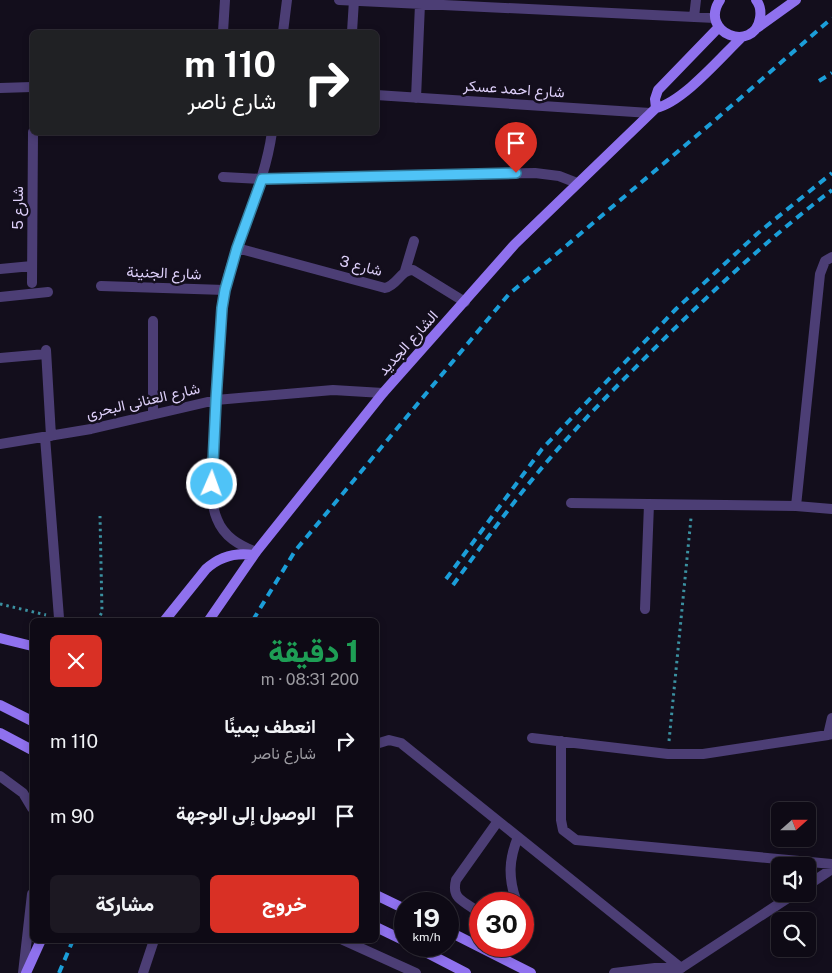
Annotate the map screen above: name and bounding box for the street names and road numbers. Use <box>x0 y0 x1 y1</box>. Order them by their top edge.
street label: شارع احمد عسكر <box>462 76 565 104</box>
street label: شارع 5 <box>9 186 29 230</box>
street label: شارع 3 <box>337 252 384 282</box>
street label: شارع الجنينة <box>126 263 202 285</box>
street label: الشارع الجديد <box>374 307 443 380</box>
street label: شارع العنانى البحرى <box>84 379 202 425</box>

